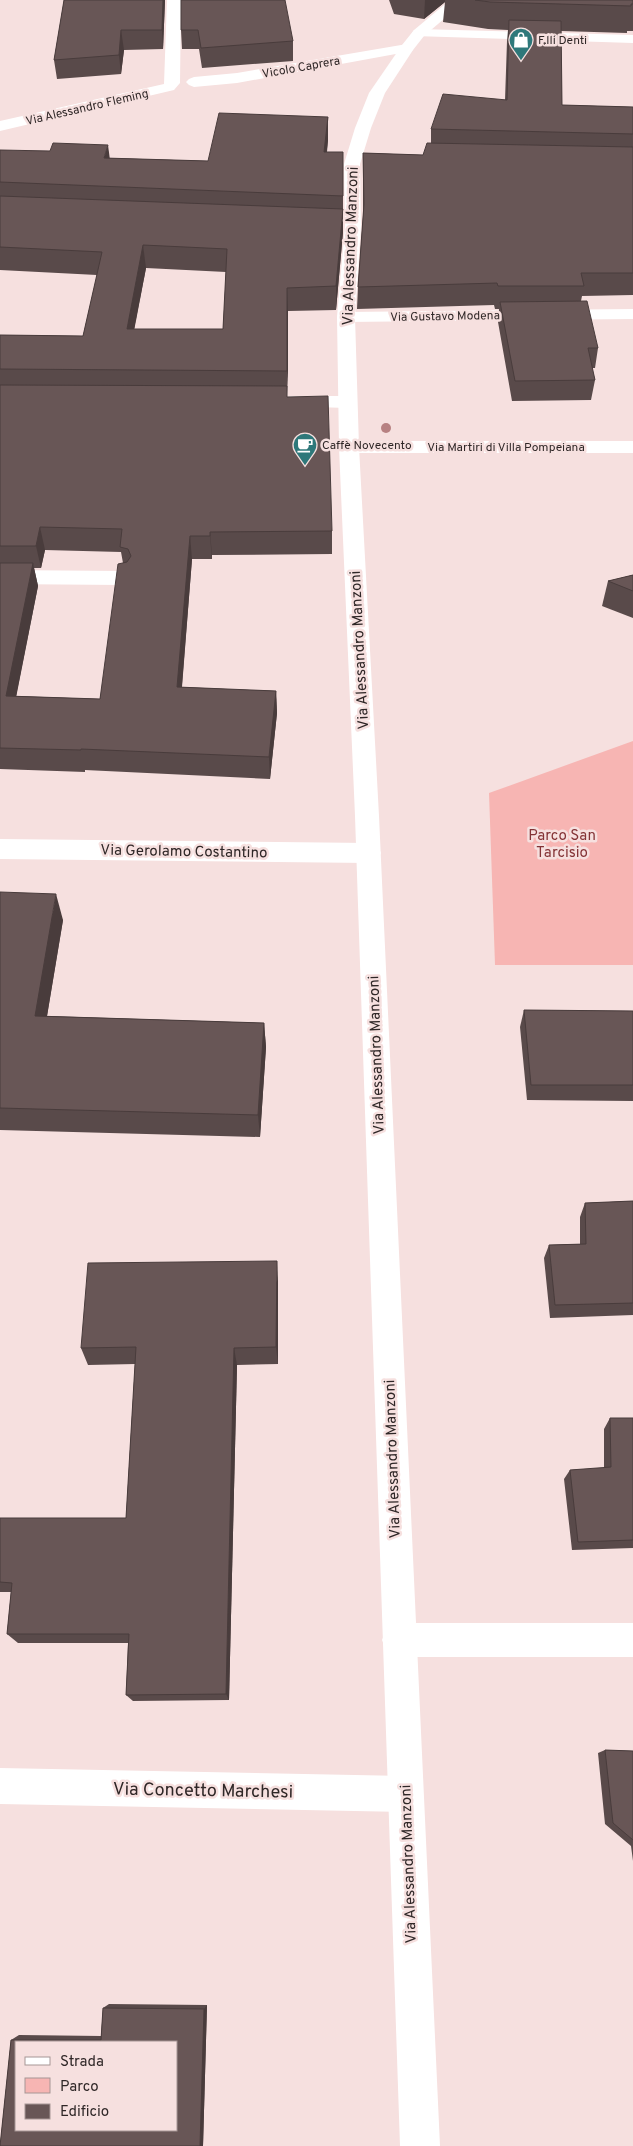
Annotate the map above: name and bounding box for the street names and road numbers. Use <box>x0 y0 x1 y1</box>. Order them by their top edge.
street label: Vicolo Caprera <box>261 53 341 83</box>
street label: Via Alessandro Fleming <box>24 86 150 130</box>
street label: Via Alessandro Manzoni <box>339 166 364 326</box>
street label: Via Gustavo Modena <box>390 308 500 326</box>
street label: Via Martiri di Villa Pompeiana <box>427 440 585 456</box>
street label: Via Alessandro Manzoni <box>347 570 374 730</box>
street label: Via Gerolamo Costantino <box>100 842 268 863</box>
street label: Via Alessandro Manzoni <box>365 975 390 1135</box>
street label: Via Alessandro Manzoni <box>381 1379 406 1539</box>
street label: Via Concetto Marchesi <box>113 1778 293 1805</box>
street label: Via Alessandro Manzoni <box>397 1784 422 1944</box>

